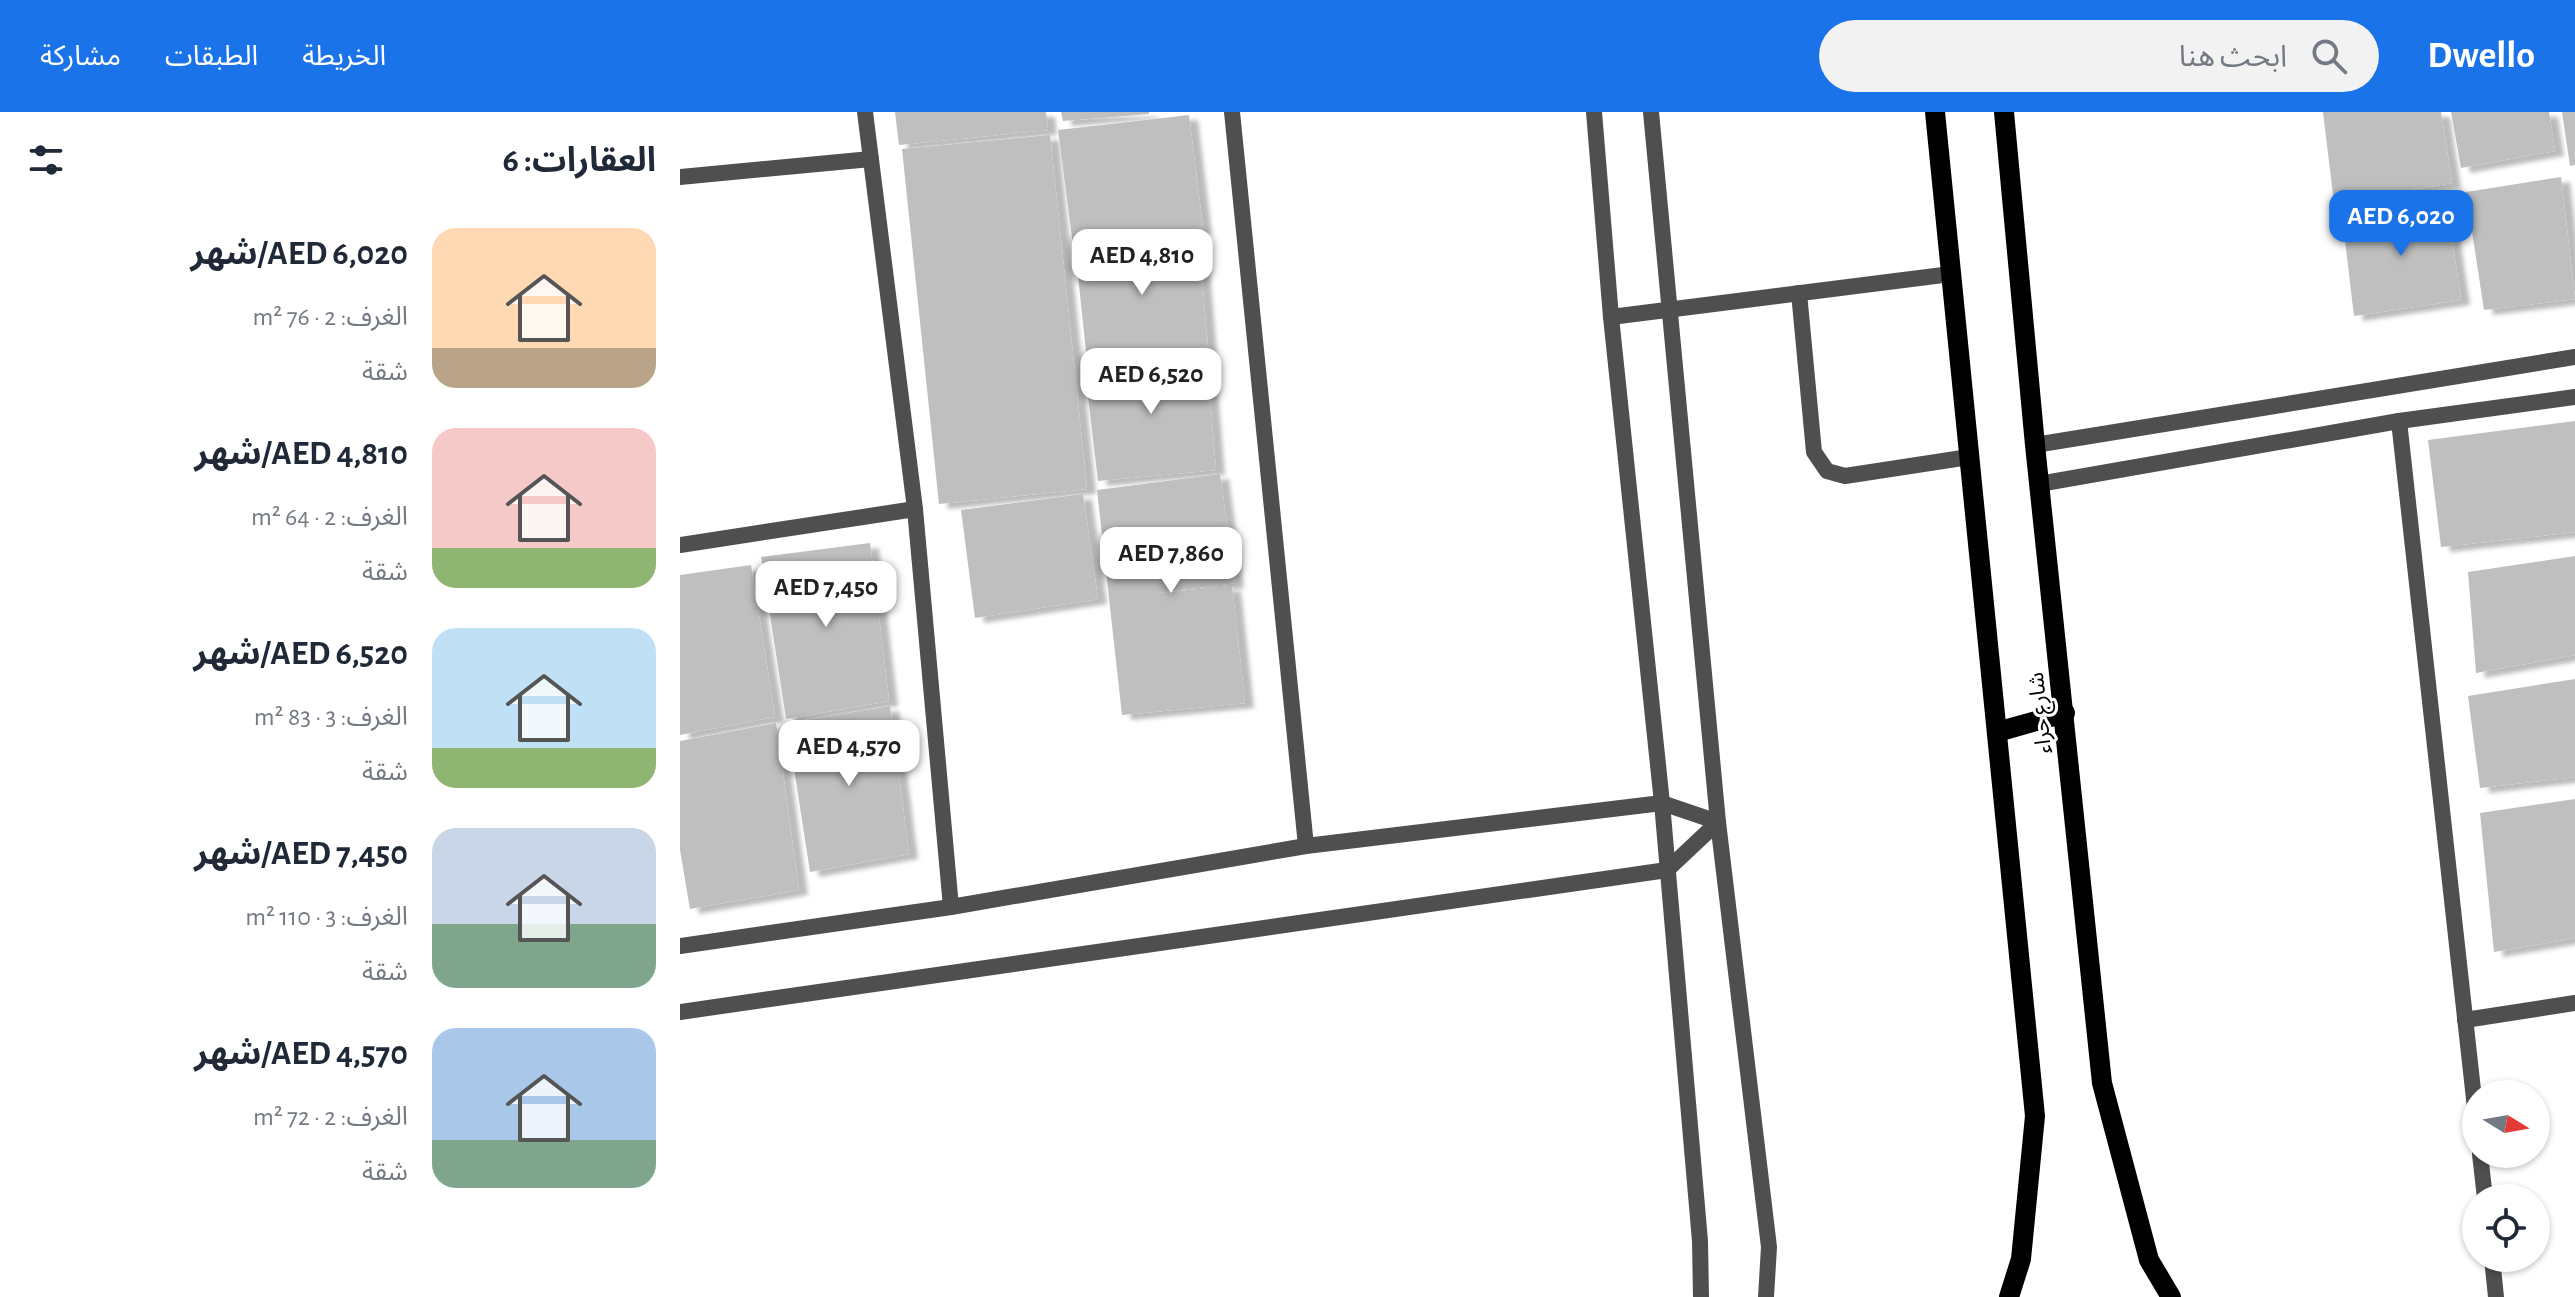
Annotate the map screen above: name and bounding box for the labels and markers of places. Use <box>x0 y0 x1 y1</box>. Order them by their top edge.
pin: AED 6,020 <box>2309 190 2493 258</box>
pin: AED 4,810 <box>1050 229 1234 297</box>
pin: AED 6,520 <box>1059 348 1243 416</box>
pin: AED 7,860 <box>1079 527 1263 595</box>
pin: AED 7,450 <box>734 561 918 629</box>
pin: AED 4,570 <box>757 720 941 788</box>

